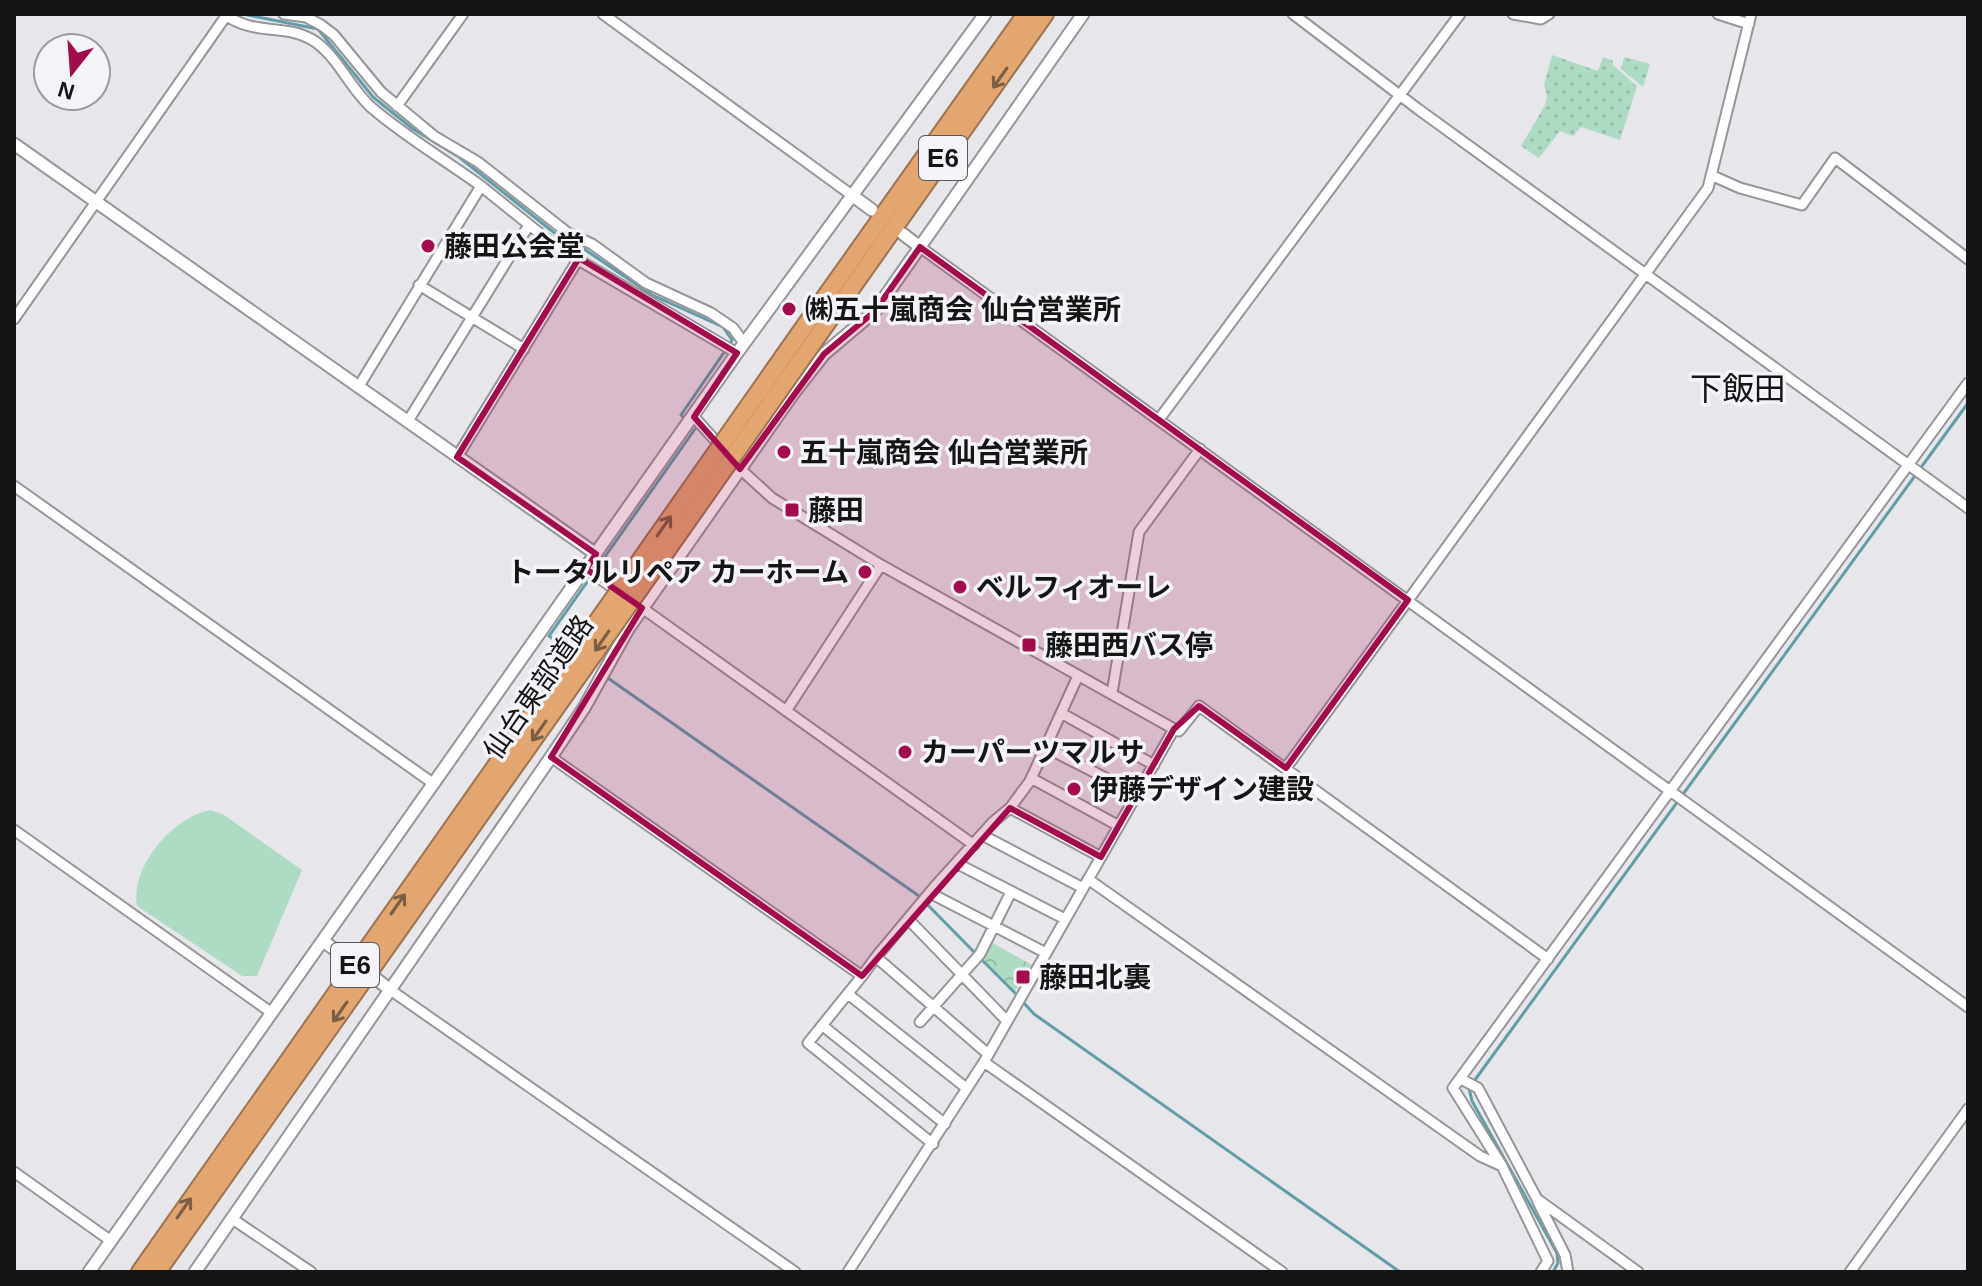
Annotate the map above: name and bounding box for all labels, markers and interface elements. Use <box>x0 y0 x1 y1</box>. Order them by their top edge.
north arrow <box>32 32 112 112</box>
one-way arrow <box>992 66 1008 88</box>
text: N <box>55 76 78 105</box>
road number: E6 <box>919 136 967 180</box>
place label: 藤田公会堂 <box>444 231 584 262</box>
marker: 藤田公会堂 <box>419 237 437 255</box>
place label: ㈱五十嵐商会 仙台営業所 <box>805 294 1121 325</box>
marker: ㈱五十嵐商会 仙台営業所 <box>780 300 798 318</box>
district label: 下飯田 <box>1690 371 1786 407</box>
place label: 五十嵐商会 仙台営業所 <box>800 437 1088 468</box>
marker: 五十嵐商会 仙台営業所 <box>775 443 793 461</box>
place label: 藤田 <box>808 495 864 526</box>
marker: 藤田 <box>783 501 801 519</box>
one-way arrow <box>656 516 672 538</box>
place label: トータルリペア カーホーム <box>506 557 849 588</box>
marker: トータルリペア カーホーム <box>856 563 874 581</box>
place label: ベルフィオーレ <box>976 572 1171 603</box>
marker: ベルフィオーレ <box>951 578 969 596</box>
street label: 仙台東部道路 <box>478 610 599 765</box>
one-way arrow <box>594 629 610 651</box>
place label: 藤田西バス停 <box>1045 630 1213 661</box>
marker: 藤田西バス停 <box>1020 636 1038 654</box>
one-way arrow <box>530 720 547 742</box>
place label: カーパーツマルサ <box>921 737 1144 768</box>
marker: カーパーツマルサ <box>896 743 914 761</box>
place label: 伊藤デザイン建設 <box>1090 774 1314 805</box>
marker: 伊藤デザイン建設 <box>1065 780 1083 798</box>
one-way arrow <box>390 893 406 915</box>
road number: E6 <box>331 943 379 987</box>
place label: 藤田北裏 <box>1039 962 1151 993</box>
marker: 藤田北裏 <box>1014 968 1032 986</box>
one-way arrow <box>332 1001 348 1023</box>
one-way arrow <box>176 1197 192 1219</box>

